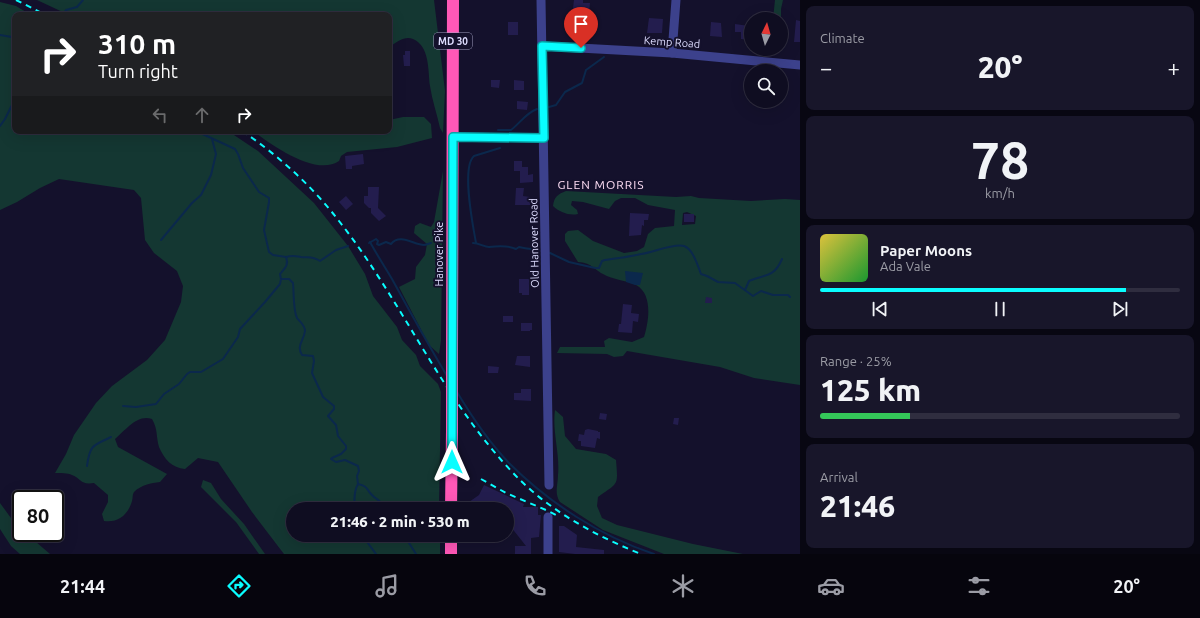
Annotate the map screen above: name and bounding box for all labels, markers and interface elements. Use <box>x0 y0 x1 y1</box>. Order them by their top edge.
pin <box>564 7.0 598 48</box>
north arrow <box>744 12 788 56</box>
map controls <box>744 12 788 108</box>
icon: arrive <box>570 13 592 35</box>
icon: right <box>32 28 84 80</box>
text: 310 m <box>98 28 176 59</box>
text: Climate <box>820 31 865 45</box>
road number: MD 30 <box>434 33 472 49</box>
street label: Kemp Road <box>643 34 701 50</box>
text: 20° <box>978 50 1022 84</box>
text: − <box>820 55 832 80</box>
text: + <box>1168 55 1180 80</box>
text: Turn right <box>98 61 178 81</box>
button: search <box>744 64 788 108</box>
icon: left <box>149 104 171 126</box>
icon: ahead <box>191 104 213 126</box>
icon: right <box>233 104 255 126</box>
text: 78 <box>971 131 1029 189</box>
district label: GLEN MORRIS <box>557 178 645 191</box>
text: km/h <box>985 186 1015 200</box>
street label: Old Hanover Road <box>527 198 541 288</box>
street label: Hanover Pike <box>433 222 445 286</box>
text: Paper Moons <box>880 242 972 259</box>
text: Ada Vale <box>880 259 931 273</box>
icon: previous <box>869 298 891 320</box>
icon: pause <box>989 298 1011 320</box>
icon: next <box>1109 298 1131 320</box>
text: Range · 25% <box>820 354 892 368</box>
text: 125 km <box>820 373 921 407</box>
position arrow <box>431 441 473 483</box>
text: Arrival <box>820 470 858 484</box>
text: 21:46 <box>820 489 895 523</box>
speed limit sign: 80 <box>12 490 64 542</box>
text: 21:46 · 2 min · 530 m <box>330 513 470 530</box>
icon: directions <box>225 572 253 600</box>
icon: music <box>373 572 401 600</box>
icon: phone <box>521 572 549 600</box>
icon: climate <box>669 572 697 600</box>
icon: car <box>817 572 845 600</box>
icon: filters <box>965 572 993 600</box>
text: 21:44 <box>60 576 105 596</box>
text: 20° <box>1113 576 1140 596</box>

